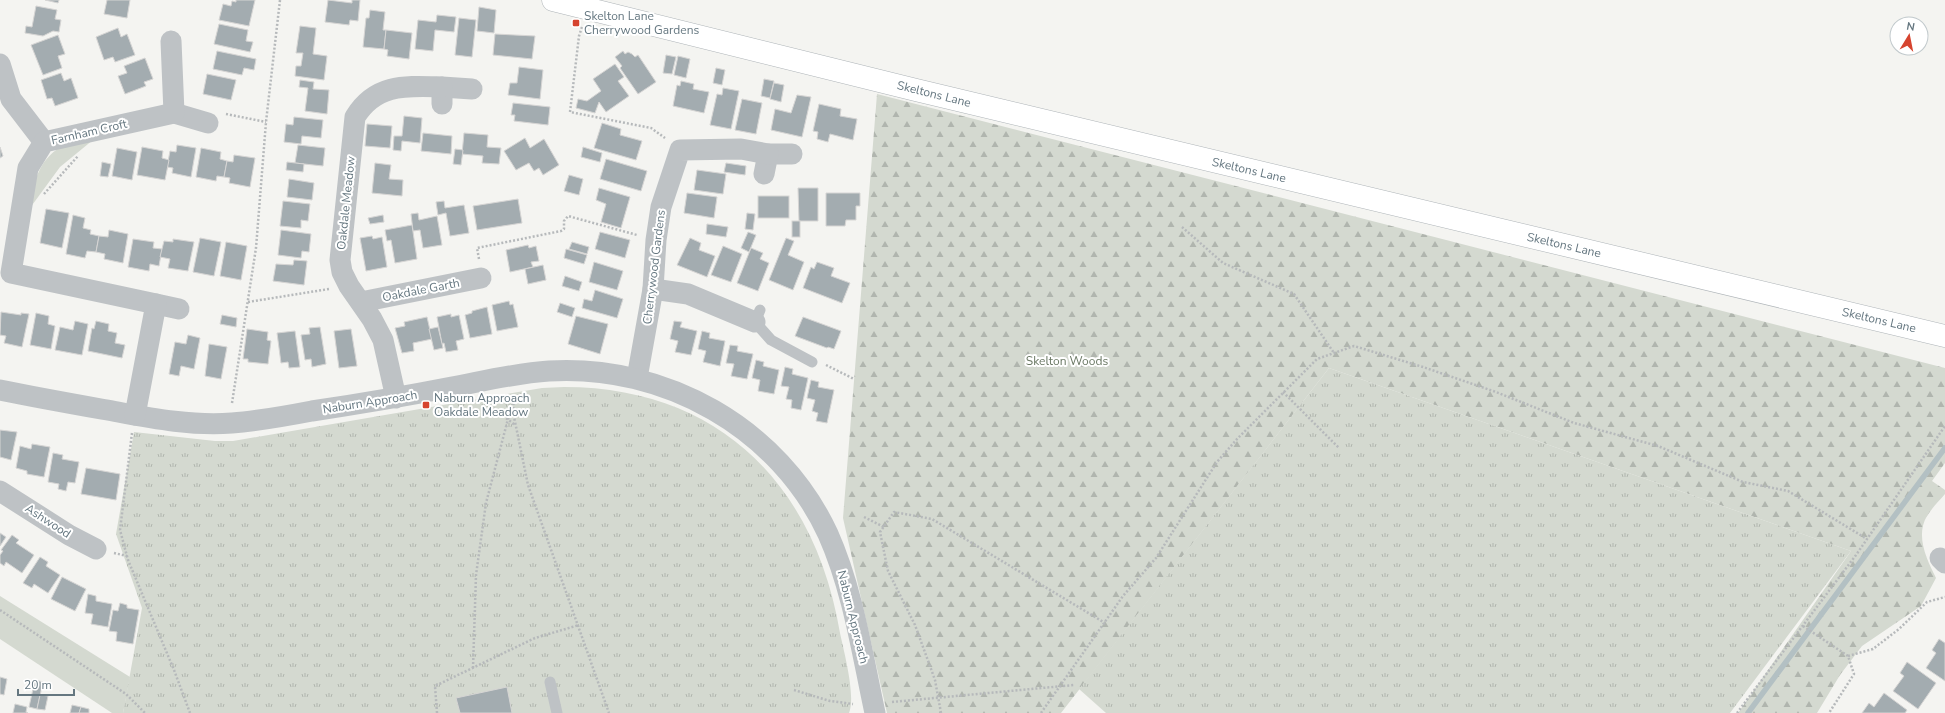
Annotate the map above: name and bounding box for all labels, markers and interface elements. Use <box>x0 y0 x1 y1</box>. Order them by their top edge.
place label: Skelton Lane Cherrywood Gardens <box>584 8 700 38</box>
north arrow <box>1889 16 1929 56</box>
marker: Skelton Lane Cherrywood Gardens <box>571 18 581 28</box>
text: N <box>1905 19 1916 35</box>
street label: Skeltons Lane <box>895 77 973 111</box>
street label: Farnham Croft <box>50 115 129 148</box>
street label: Skeltons Lane <box>1210 154 1288 186</box>
street label: Oakdale Meadow <box>333 155 359 251</box>
street label: Cherrywood Gardens <box>639 209 669 325</box>
street label: Skeltons Lane <box>1525 229 1603 261</box>
street label: Oakdale Garth <box>381 275 461 305</box>
street label: Skeltons Lane <box>1840 304 1918 336</box>
park label: Skelton Woods <box>1026 353 1108 369</box>
street label: Naburn Approach <box>322 387 418 417</box>
place label: Naburn Approach Oakdale Meadow <box>434 390 530 420</box>
marker: Naburn Approach Oakdale Meadow <box>421 400 431 410</box>
street label: Ashwood <box>22 500 74 542</box>
street label: Naburn Approach <box>834 569 872 665</box>
scale bar <box>18 671 74 697</box>
text: 20 m <box>24 677 52 693</box>

